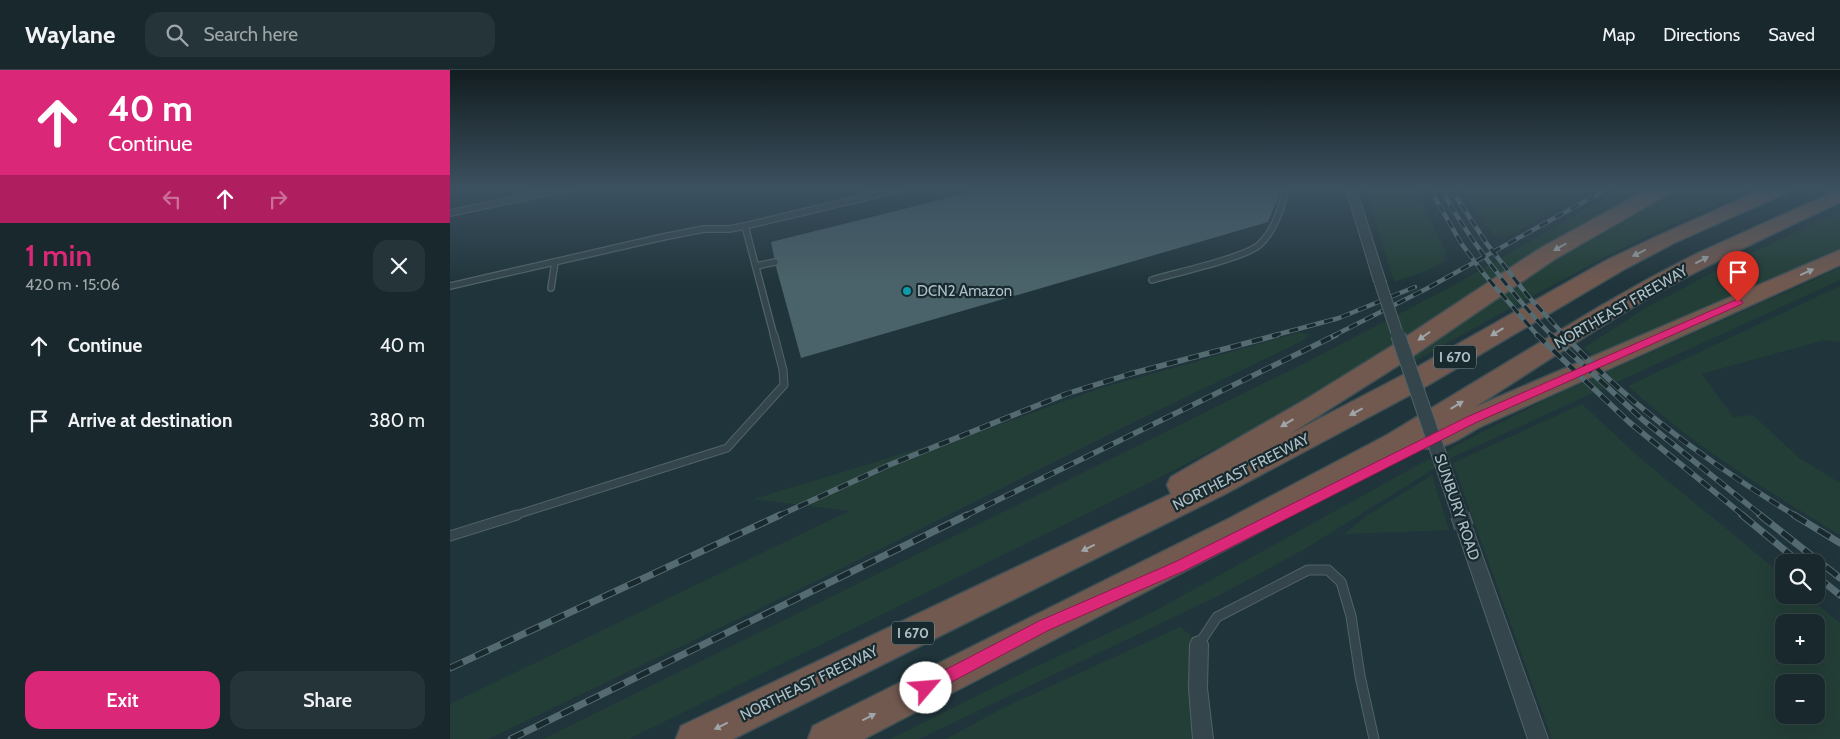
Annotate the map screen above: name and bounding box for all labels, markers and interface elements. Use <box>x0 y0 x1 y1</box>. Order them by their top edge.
search box <box>145 12 495 57</box>
text: Waylane <box>25 20 115 49</box>
icon: search <box>163 21 191 49</box>
text: Search here <box>203 23 298 46</box>
text: Map <box>1602 24 1635 46</box>
text: Directions <box>1663 24 1740 46</box>
text: Saved <box>1768 24 1815 46</box>
text: 40 m <box>108 87 193 130</box>
icon: ahead <box>25 90 90 155</box>
text: Continue <box>108 130 193 157</box>
icon: left <box>158 185 186 213</box>
icon: ahead <box>211 185 239 213</box>
icon: right <box>264 185 292 213</box>
text: 1 min <box>25 237 92 274</box>
button: close <box>373 240 425 292</box>
one-way arrow <box>1553 242 1566 251</box>
one-way arrow <box>1632 249 1646 257</box>
pin <box>1717 251 1759 302</box>
one-way arrow <box>1695 256 1709 264</box>
icon: arrive <box>1724 258 1752 286</box>
street label: NORTHEAST FREEWAY <box>1551 261 1691 353</box>
one-way arrow <box>1800 268 1814 276</box>
text: 420 m · 15:06 <box>25 275 120 294</box>
place label: DCN2 Amazon <box>917 282 1012 300</box>
marker: DCN2 Amazon <box>901 285 913 297</box>
one-way arrow <box>1491 327 1504 336</box>
one-way arrow <box>1417 331 1431 341</box>
icon: ahead <box>25 332 53 360</box>
text: Continue <box>68 334 142 357</box>
text: 40 m <box>380 334 425 357</box>
road number: I 670 <box>1434 346 1476 368</box>
one-way arrow <box>1451 401 1464 410</box>
icon: arrive <box>25 407 53 435</box>
one-way arrow <box>1349 408 1363 417</box>
text: Arrive at destination <box>68 409 232 432</box>
text: 380 m <box>369 409 425 432</box>
one-way arrow <box>1280 419 1293 428</box>
street label: NORTHEAST FREEWAY <box>1170 429 1313 514</box>
street label: SUNBURY ROAD <box>1430 451 1484 563</box>
one-way arrow <box>1080 544 1095 552</box>
map controls <box>1775 554 1825 724</box>
button: search <box>1775 554 1825 604</box>
button: + <box>1775 614 1825 664</box>
road number: I 670 <box>892 622 934 644</box>
street label: NORTHEAST FREEWAY <box>737 642 881 724</box>
position arrow <box>899 661 951 713</box>
button: Exit <box>25 671 220 729</box>
button: Share <box>230 671 425 729</box>
button: − <box>1775 674 1825 724</box>
one-way arrow <box>862 713 876 721</box>
one-way arrow <box>714 722 728 730</box>

